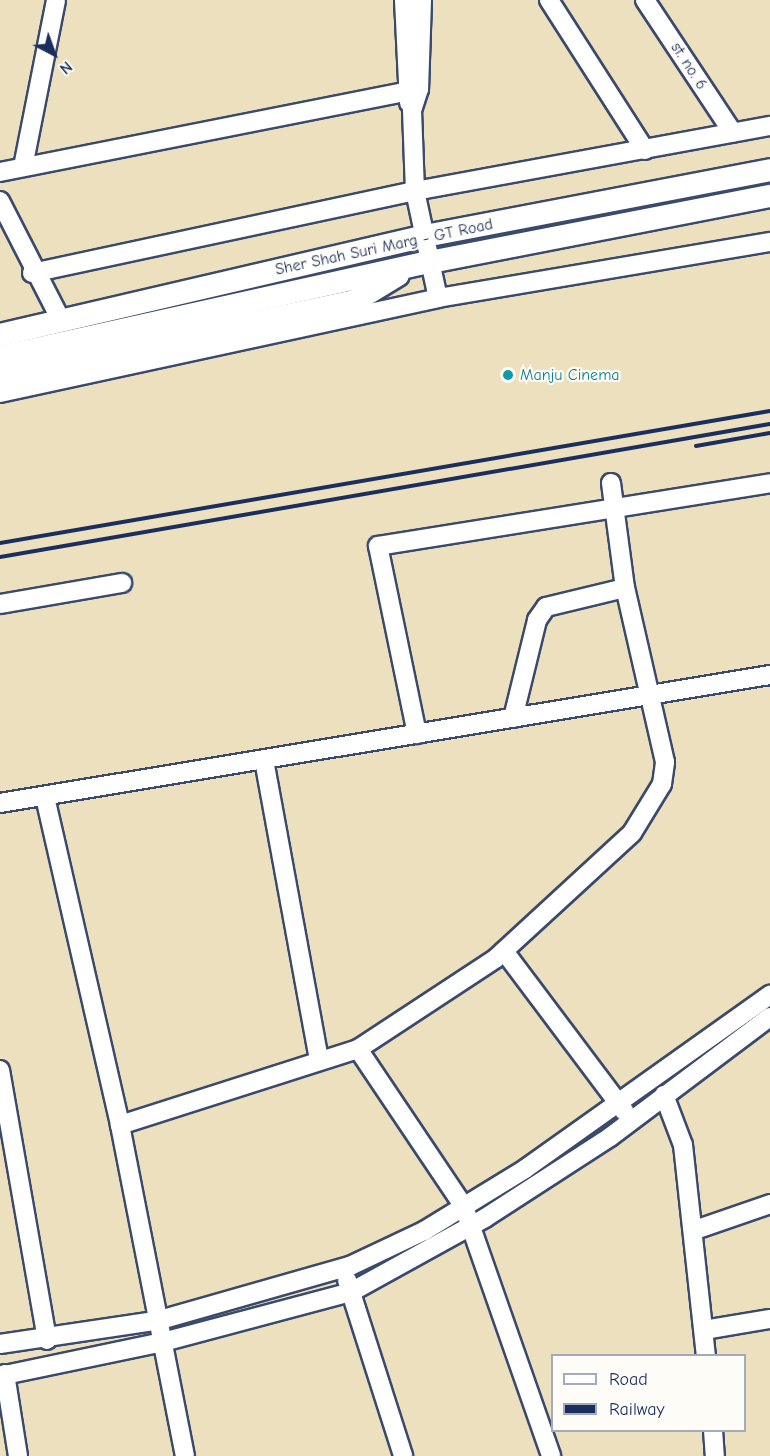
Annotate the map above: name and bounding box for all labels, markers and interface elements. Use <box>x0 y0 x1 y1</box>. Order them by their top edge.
north arrow <box>24 24 84 84</box>
street label: st. no. 6 <box>667 39 711 93</box>
text: N <box>56 57 76 78</box>
street label: Sher Shah Suri Marg - GT Road <box>273 215 495 279</box>
place label: Manju Cinema <box>520 365 620 385</box>
marker: Manju Cinema <box>501 368 515 382</box>
legend <box>551 1354 746 1432</box>
text: Road <box>609 1369 648 1390</box>
text: Railway <box>609 1399 665 1420</box>

